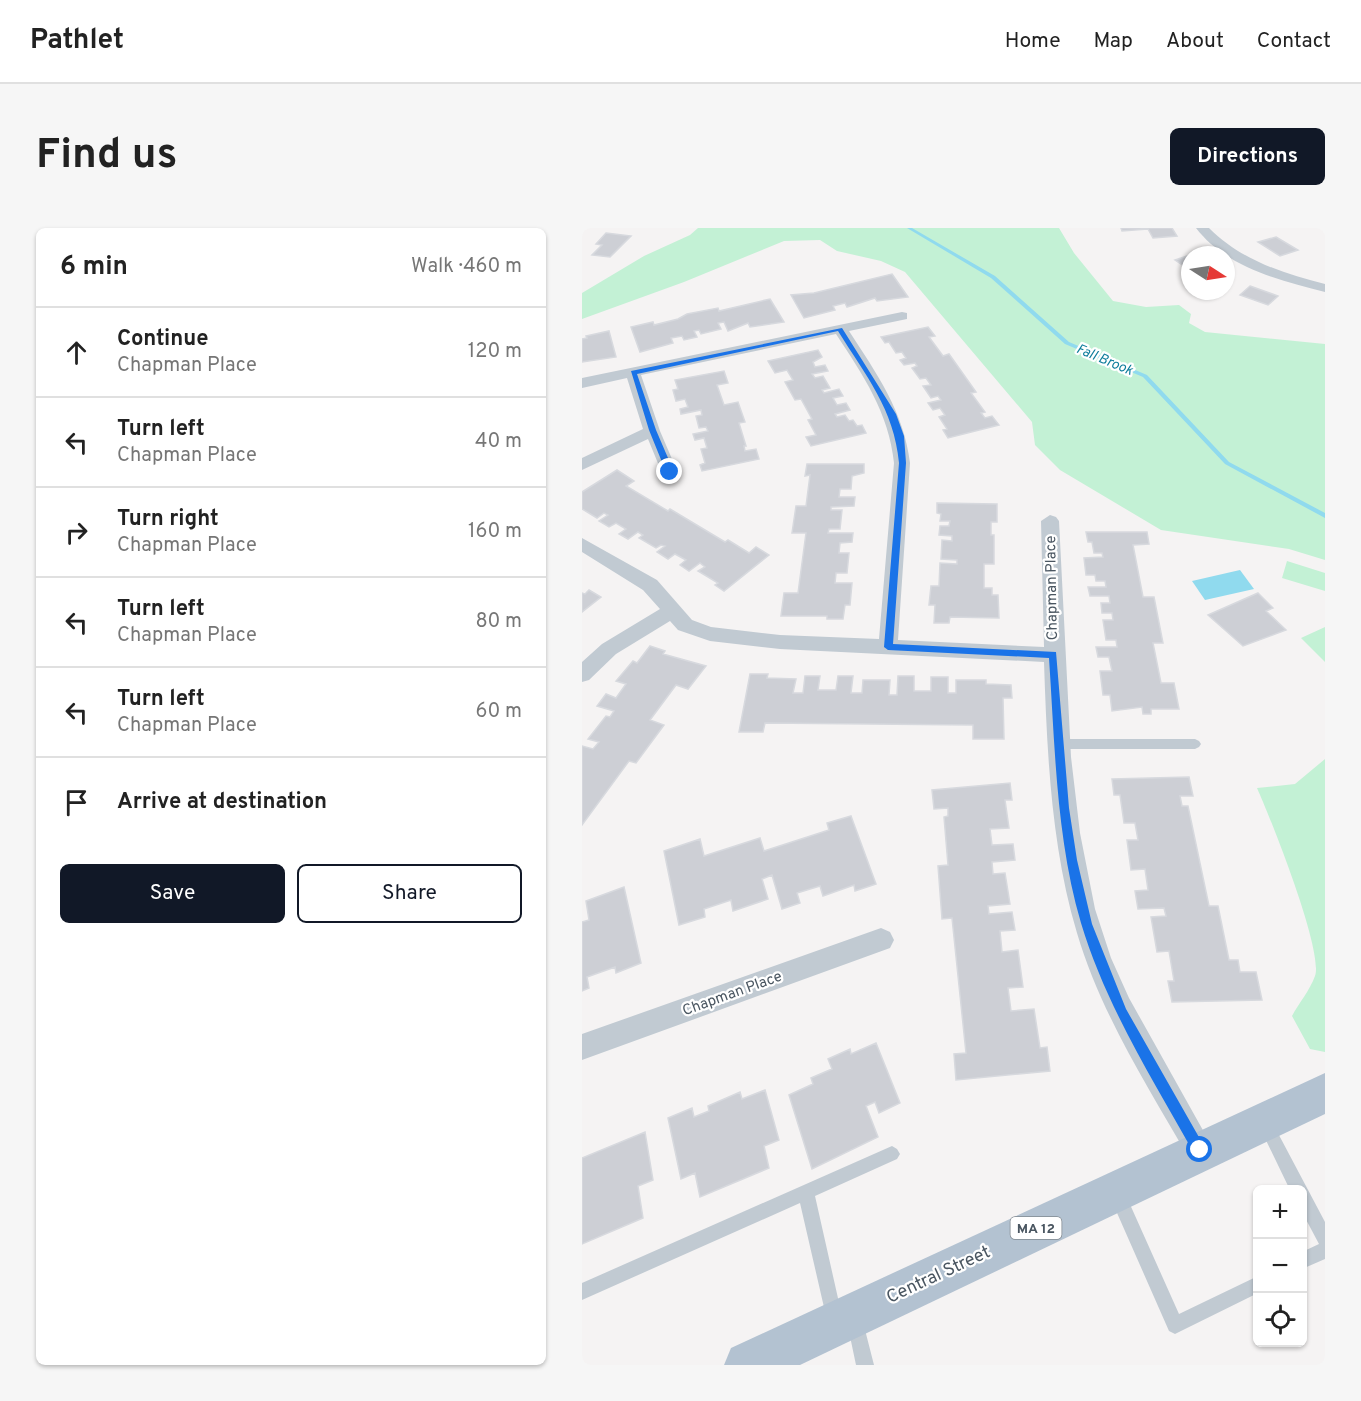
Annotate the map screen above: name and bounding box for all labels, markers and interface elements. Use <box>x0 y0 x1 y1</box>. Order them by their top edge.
text: Pathlet <box>30 23 124 59</box>
text: Home <box>1005 28 1061 55</box>
text: Map <box>1094 28 1133 55</box>
text: About <box>1166 28 1224 55</box>
text: Contact <box>1257 28 1331 55</box>
button: Directions <box>1170 128 1325 185</box>
text: Find us <box>36 130 177 183</box>
north arrow <box>1181 246 1235 300</box>
text: 6 min <box>60 251 128 284</box>
text: Walk · 460 m <box>411 254 522 280</box>
text: Continue <box>117 326 208 353</box>
icon: ahead <box>60 336 93 369</box>
text: 120 m <box>468 339 522 365</box>
water label: Fall Brook <box>1074 341 1136 380</box>
text: Chapman Place <box>117 353 257 379</box>
text: Turn left <box>117 416 205 443</box>
icon: left <box>60 426 93 459</box>
text: 40 m <box>475 429 522 455</box>
text: Chapman Place <box>117 443 257 469</box>
route end <box>656 458 682 484</box>
text: Turn right <box>117 506 219 533</box>
icon: right <box>60 516 93 549</box>
text: 160 m <box>468 519 522 545</box>
text: Chapman Place <box>117 533 257 559</box>
street label: Chapman Place <box>1042 535 1063 640</box>
text: Turn left <box>117 596 205 623</box>
icon: left <box>60 606 93 639</box>
text: 80 m <box>476 609 522 635</box>
text: Chapman Place <box>117 623 257 649</box>
text: Turn left <box>117 686 205 713</box>
icon: left <box>60 696 93 729</box>
text: 60 m <box>476 699 522 725</box>
text: Chapman Place <box>117 713 257 739</box>
icon: arrive <box>60 786 93 819</box>
text: Arrive at destination <box>117 789 327 816</box>
button: Save <box>60 864 285 923</box>
button: Share <box>297 864 522 923</box>
street label: Chapman Place <box>680 968 785 1021</box>
route start <box>1186 1136 1212 1162</box>
map controls <box>1253 1185 1307 1347</box>
button: + <box>1253 1185 1307 1239</box>
road number: MA 12 <box>1010 1217 1062 1239</box>
button: − <box>1253 1239 1307 1293</box>
street label: Central Street <box>883 1241 994 1309</box>
button: locate <box>1253 1293 1307 1347</box>

